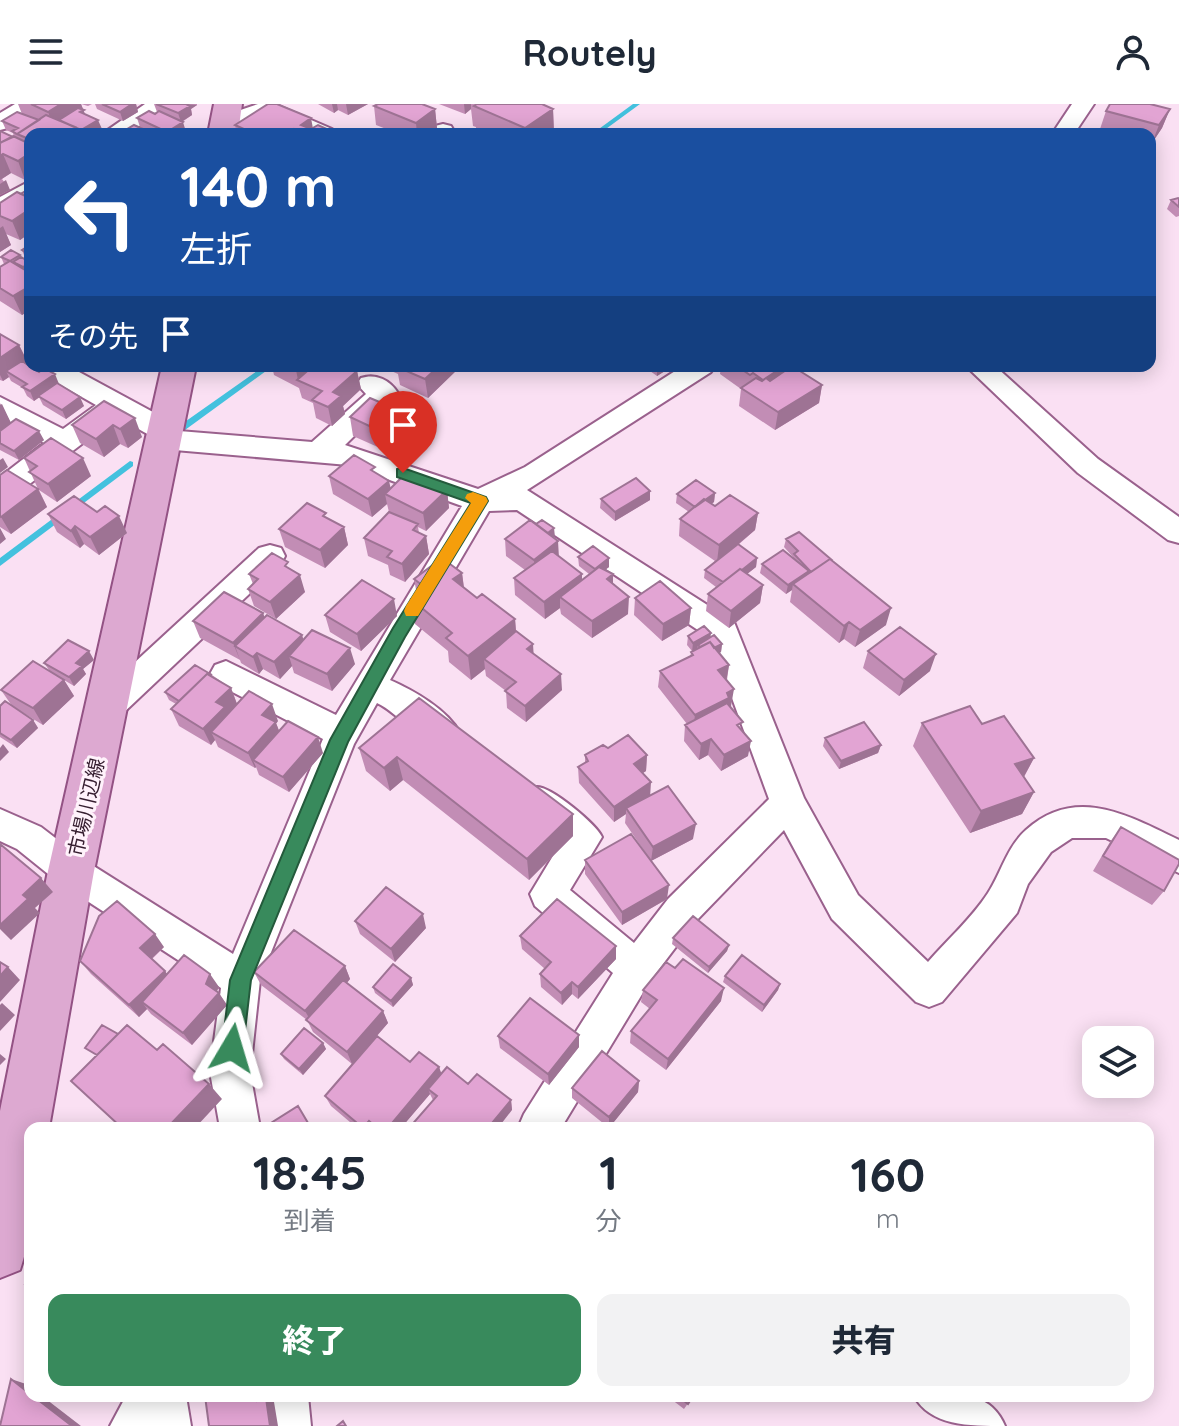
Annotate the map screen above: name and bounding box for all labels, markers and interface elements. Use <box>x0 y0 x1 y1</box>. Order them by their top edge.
icon: menu <box>24 30 68 74</box>
text: Routely <box>522 30 657 75</box>
icon: person <box>1111 30 1155 74</box>
text: 140 m <box>180 151 336 221</box>
icon: left <box>48 160 152 264</box>
text: 左折 <box>180 226 252 271</box>
icon: arrive <box>154 312 198 356</box>
text: その先 <box>48 317 138 355</box>
pin <box>369 391 437 473</box>
icon: arrive <box>381 403 425 447</box>
street label: 市場川辺線 <box>63 755 109 859</box>
position arrow <box>190 1006 274 1090</box>
map controls <box>1082 1026 1154 1098</box>
button: layers <box>1082 1026 1154 1098</box>
text: 18:45 <box>253 1142 367 1202</box>
text: 1 <box>599 1142 618 1202</box>
text: 160 <box>850 1144 925 1204</box>
text: m <box>876 1202 900 1235</box>
text: 到着 <box>284 1204 336 1237</box>
text: 分 <box>596 1204 622 1237</box>
button: 終了 <box>48 1294 581 1386</box>
button: 共有 <box>597 1294 1130 1386</box>

